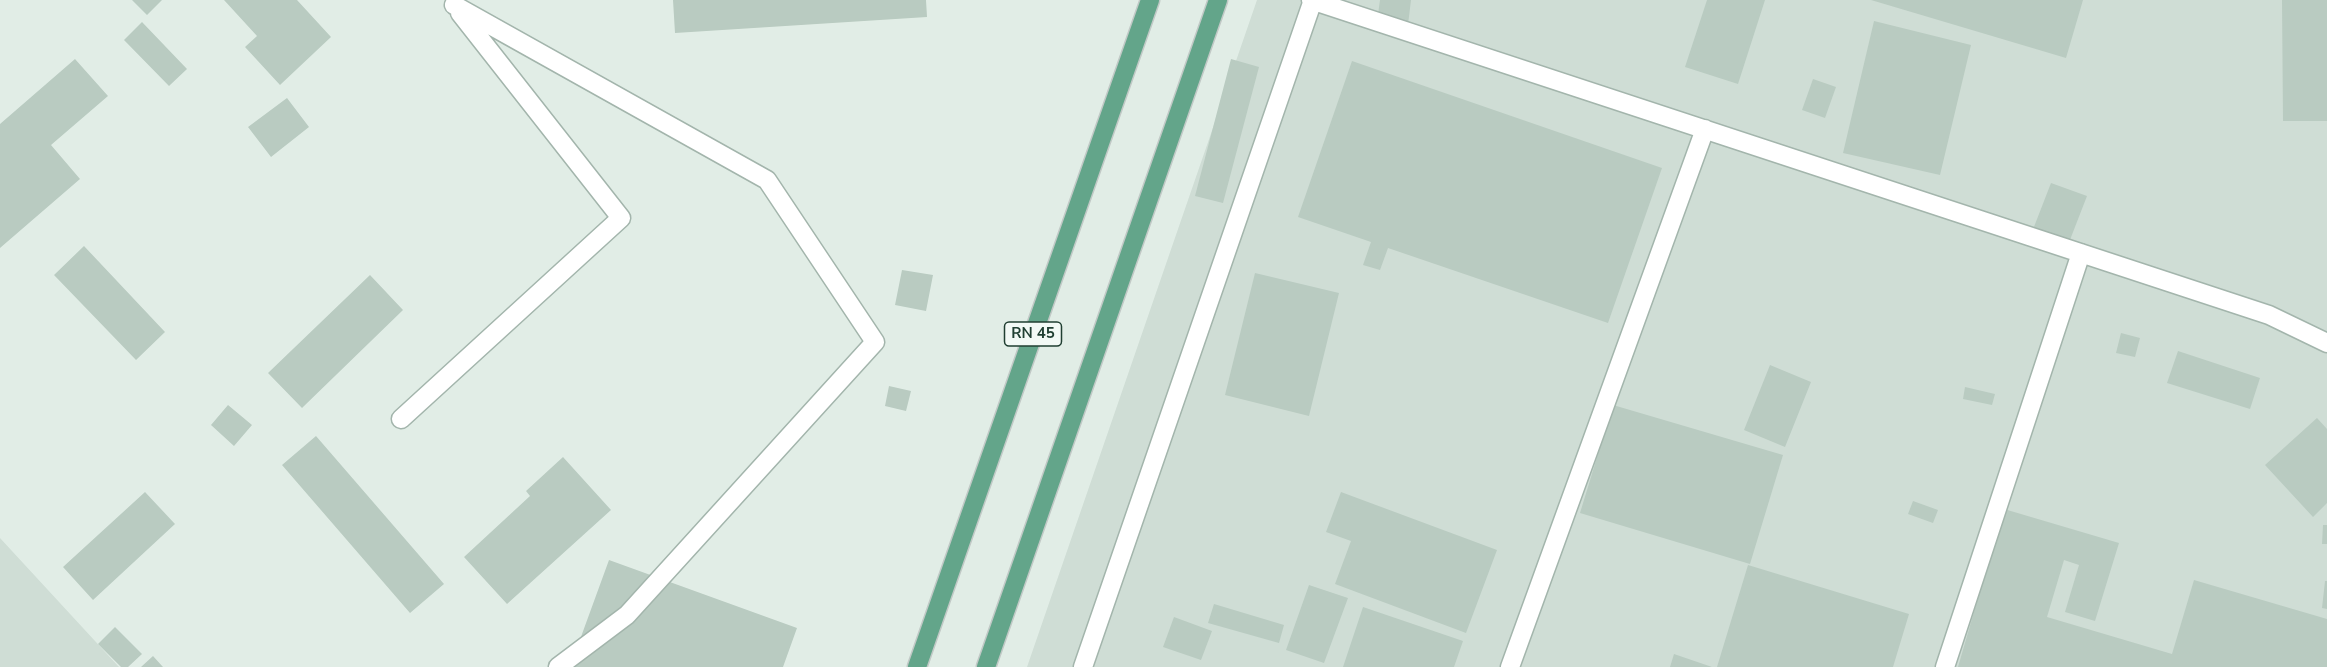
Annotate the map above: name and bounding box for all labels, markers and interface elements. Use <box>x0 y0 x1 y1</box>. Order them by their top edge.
road number: RN 45 <box>1004 322 1062 346</box>

